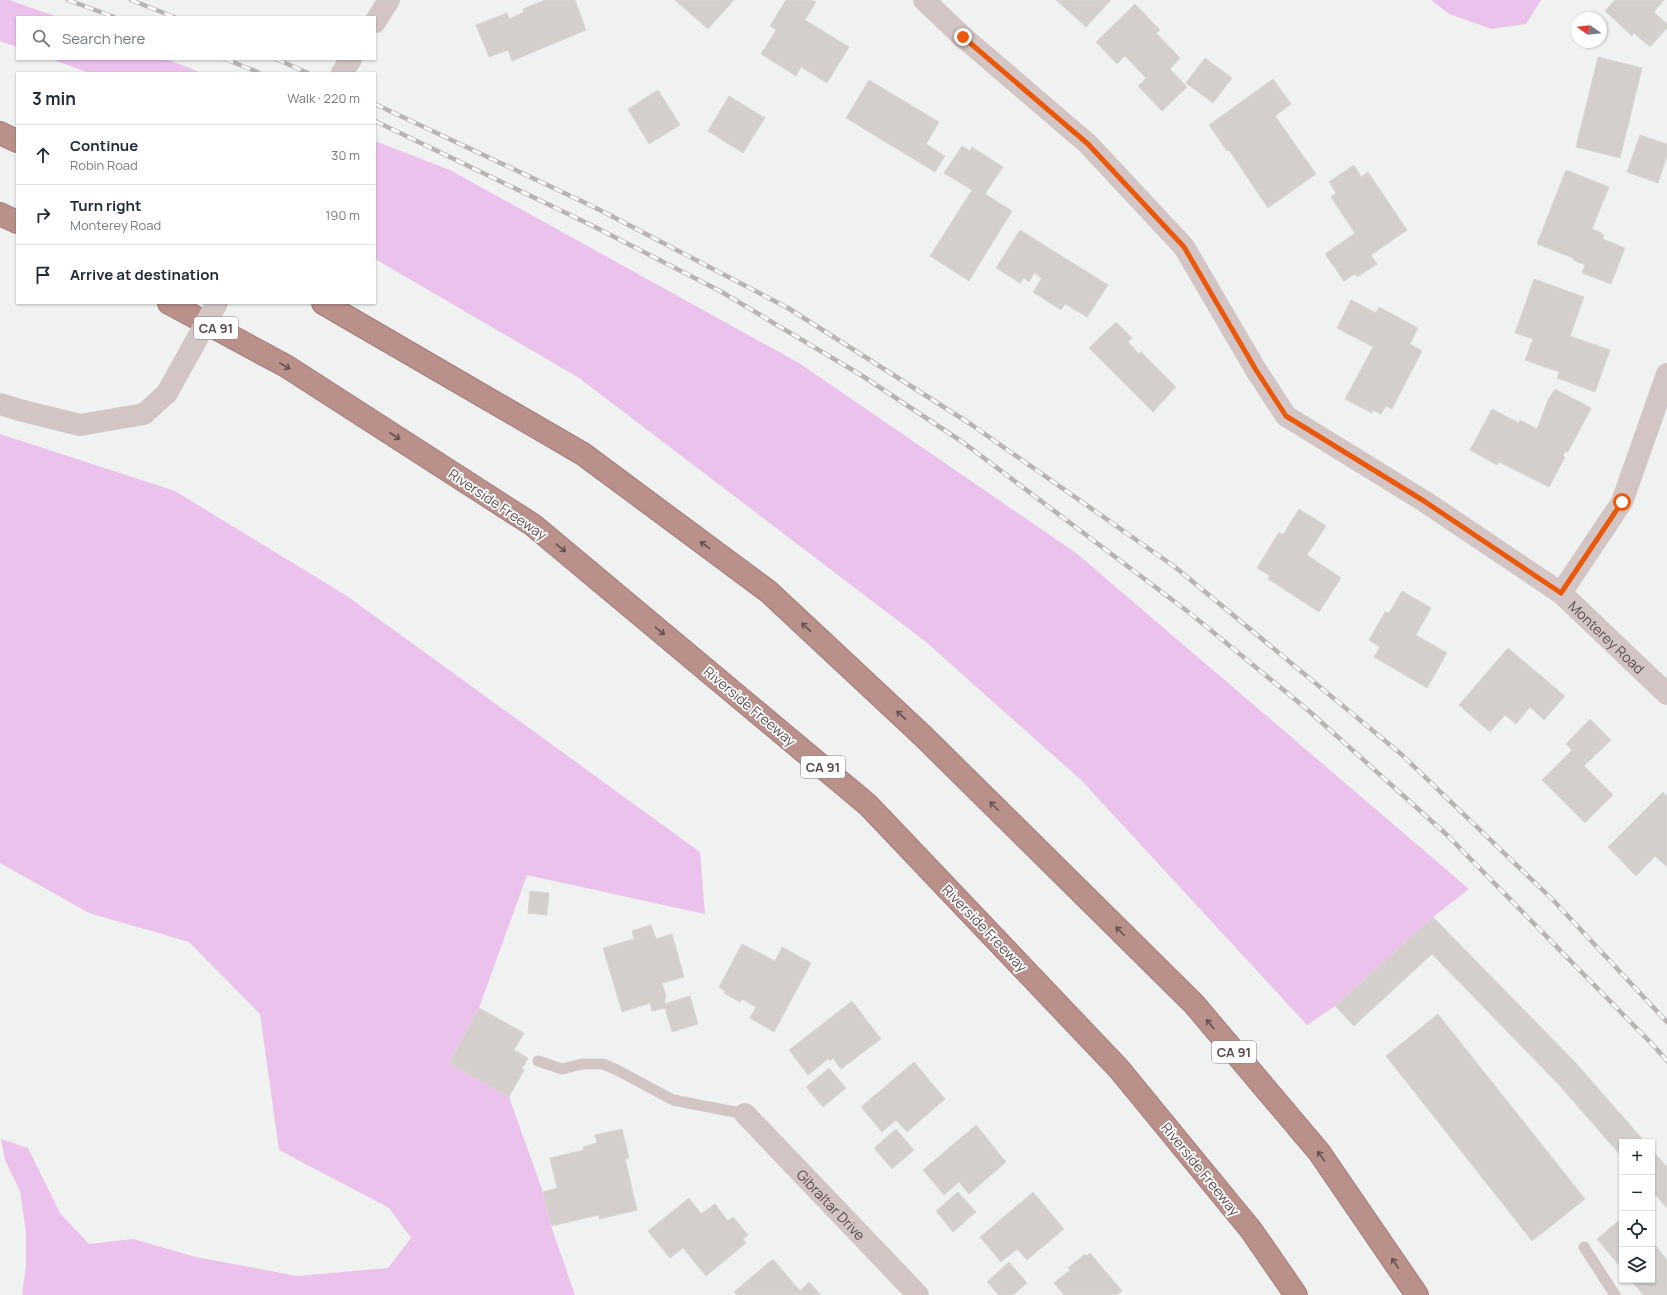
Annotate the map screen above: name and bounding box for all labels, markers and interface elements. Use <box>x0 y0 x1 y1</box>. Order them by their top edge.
north arrow <box>1571 12 1607 48</box>
search box <box>16 16 376 60</box>
icon: search <box>30 27 52 49</box>
text: Search here <box>62 28 145 49</box>
route end <box>954 28 972 46</box>
text: 3 min <box>32 87 76 110</box>
text: Walk · 220 m <box>287 89 360 107</box>
text: Continue <box>70 135 138 156</box>
icon: ahead <box>32 144 54 166</box>
text: 30 m <box>331 146 360 164</box>
text: Robin Road <box>70 156 138 174</box>
text: Turn right <box>70 195 141 216</box>
icon: right <box>32 204 54 226</box>
text: 190 m <box>325 206 360 224</box>
text: Monterey Road <box>70 216 161 234</box>
icon: arrive <box>32 264 54 286</box>
text: Arrive at destination <box>70 264 219 285</box>
road number: CA 91 <box>194 317 238 339</box>
one-way arrow <box>279 362 291 370</box>
one-way arrow <box>389 432 400 440</box>
street label: Riverside Freeway <box>445 464 551 544</box>
route start <box>1613 493 1631 511</box>
one-way arrow <box>700 541 711 549</box>
one-way arrow <box>555 543 566 552</box>
street label: Monterey Road <box>1565 596 1649 677</box>
one-way arrow <box>801 622 811 631</box>
one-way arrow <box>655 627 666 636</box>
street label: Riverside Freeway <box>700 662 801 751</box>
one-way arrow <box>896 711 906 720</box>
road number: CA 91 <box>801 756 845 778</box>
one-way arrow <box>989 801 999 811</box>
street label: Riverside Freeway <box>938 880 1032 976</box>
one-way arrow <box>1115 926 1125 936</box>
one-way arrow <box>1206 1019 1215 1029</box>
road number: CA 91 <box>1212 1041 1256 1063</box>
street label: Riverside Freeway <box>1157 1118 1245 1220</box>
map controls <box>1619 1139 1655 1283</box>
button: + <box>1619 1139 1655 1175</box>
one-way arrow <box>1317 1150 1325 1161</box>
street label: Gibraltar Drive <box>793 1165 870 1244</box>
button: − <box>1619 1175 1655 1211</box>
button: locate <box>1619 1211 1655 1247</box>
button: layers <box>1619 1247 1655 1283</box>
one-way arrow <box>1391 1258 1399 1269</box>

